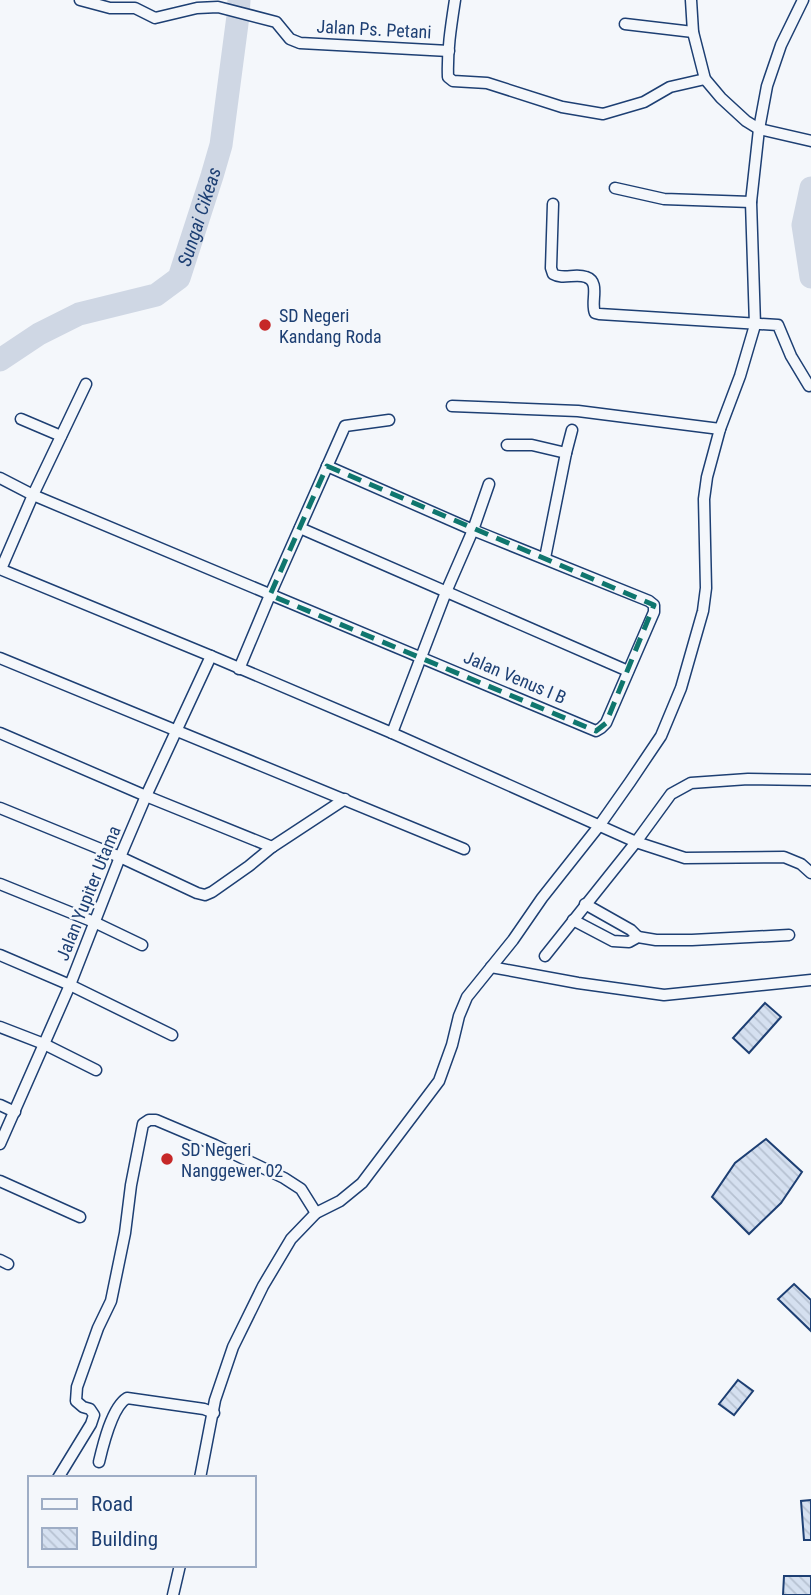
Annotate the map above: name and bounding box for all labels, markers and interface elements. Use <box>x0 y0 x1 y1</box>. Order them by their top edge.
street label: Jalan Ps. Petani <box>316 16 432 42</box>
water label: Sungai Cikeas <box>172 165 225 269</box>
place label: SD Negeri Kandang Roda <box>279 305 382 347</box>
marker: SD Negeri Kandang Roda <box>257 317 273 333</box>
street label: Jalan Venus I B <box>461 646 569 708</box>
street label: Jalan Yupiter Utama <box>51 823 125 963</box>
place label: SD Negeri Nanggewer 02 <box>181 1139 283 1181</box>
marker: SD Negeri Nanggewer 02 <box>159 1151 175 1167</box>
legend <box>28 1476 256 1567</box>
text: Road <box>91 1492 133 1516</box>
text: Building <box>91 1527 158 1551</box>

